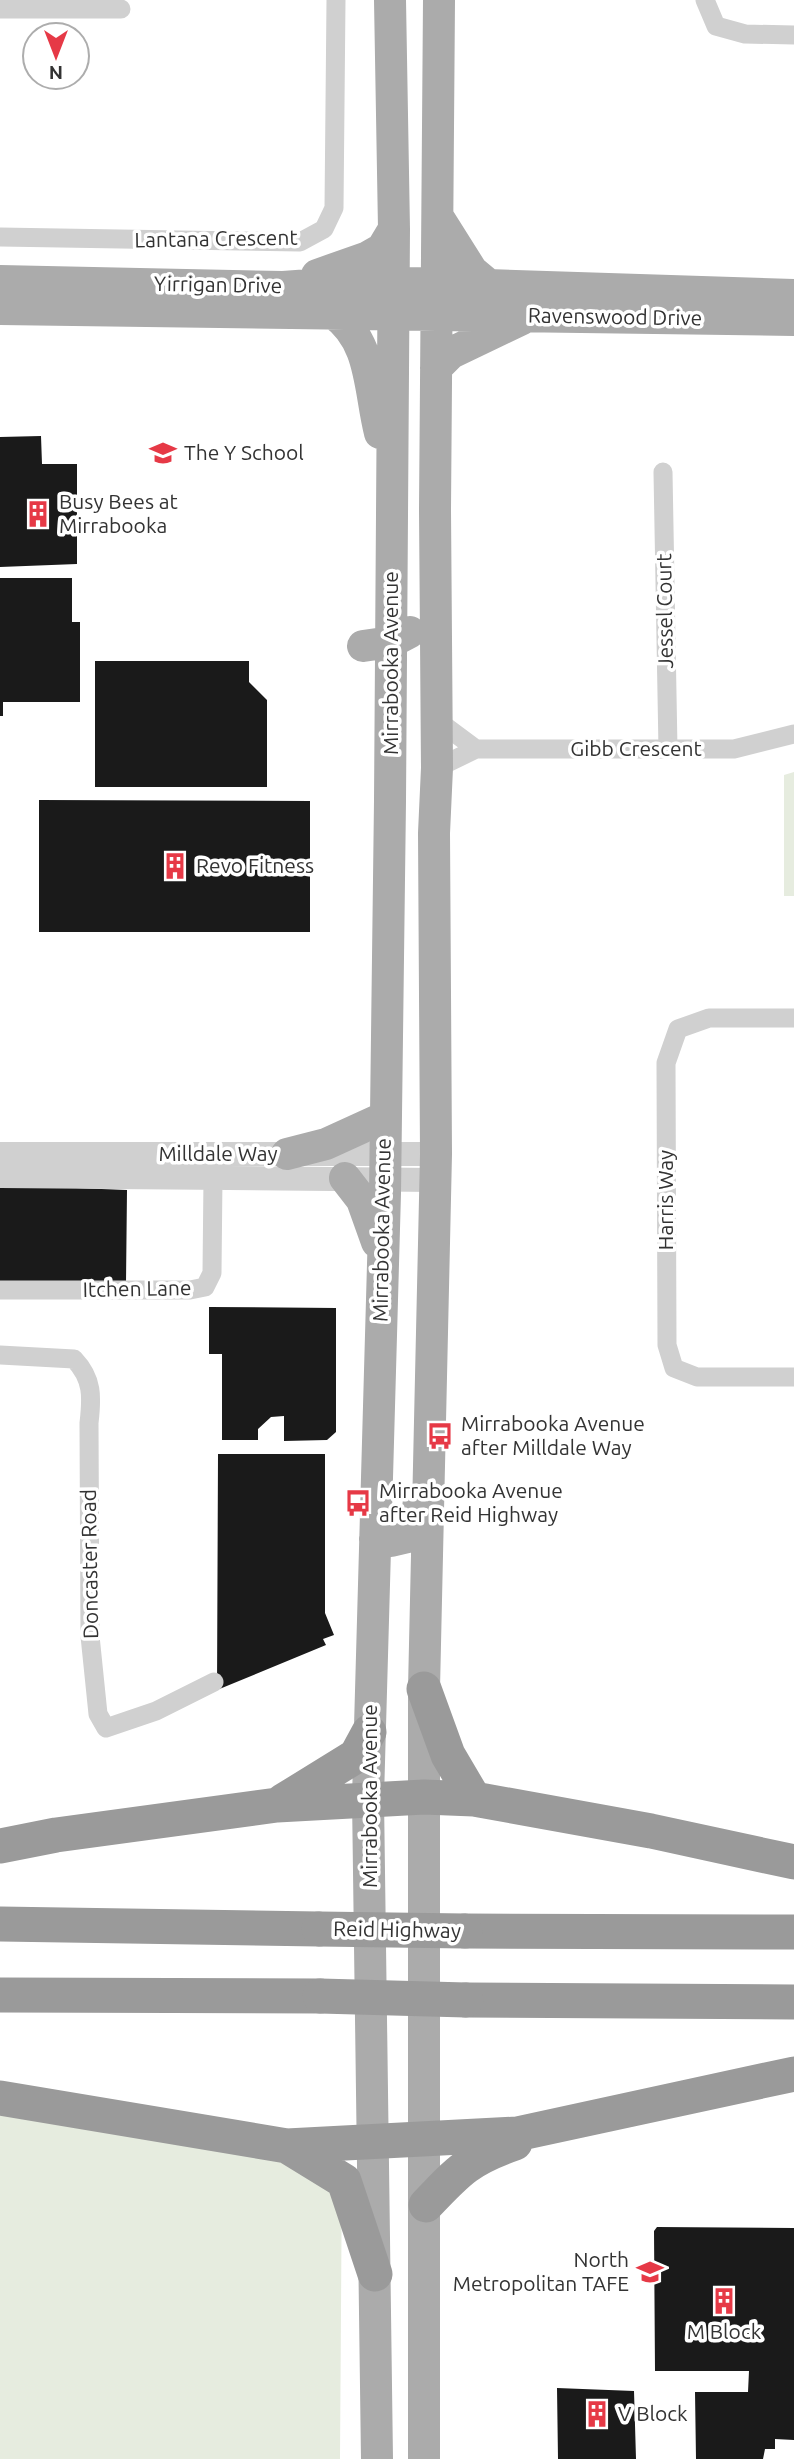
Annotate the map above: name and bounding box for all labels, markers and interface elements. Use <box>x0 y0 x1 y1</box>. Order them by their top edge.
north arrow <box>21 21 91 91</box>
text: N <box>49 62 63 84</box>
street label: Lantana Crescent <box>134 225 298 251</box>
street label: Yirrigan Drive <box>154 271 282 297</box>
street label: Ravenswood Drive <box>528 302 702 330</box>
school or university icon: The Y School <box>148 438 178 468</box>
place label: The Y School <box>184 440 304 464</box>
place label: Busy Bees at Mirrabooka <box>59 489 178 537</box>
building icon: Busy Bees at Mirrabooka <box>23 499 53 529</box>
street label: Jessel Court <box>651 553 677 669</box>
street label: Mirrabooka Avenue <box>378 571 402 755</box>
street label: Gibb Crescent <box>570 736 702 760</box>
building icon: Revo Fitness <box>160 851 190 881</box>
place label: Revo Fitness <box>196 853 314 877</box>
street label: Mirrabooka Avenue <box>367 1138 395 1322</box>
street label: Milldale Way <box>158 1141 278 1165</box>
street label: Harris Way <box>653 1150 677 1250</box>
street label: Itchen Lane <box>82 1275 192 1301</box>
place label: Mirrabooka Avenue after Milldale Way <box>461 1411 645 1459</box>
bus stop icon: Mirrabooka Avenue after Milldale Way <box>425 1421 455 1451</box>
place label: Mirrabooka Avenue after Reid Highway <box>379 1478 563 1526</box>
bus stop icon: Mirrabooka Avenue after Reid Highway <box>343 1488 373 1518</box>
street label: Doncaster Road <box>76 1489 102 1639</box>
street label: Mirrabooka Avenue <box>357 1704 381 1888</box>
street label: Reid Highway <box>333 1916 461 1942</box>
place label: North Metropolitan TAFE <box>453 2247 629 2295</box>
school or university icon: North Metropolitan TAFE <box>635 2257 665 2287</box>
building icon: M Block <box>709 2286 739 2316</box>
place label: M Block <box>687 2319 762 2343</box>
building icon: V Block <box>582 2399 612 2429</box>
place label: V Block <box>618 2401 688 2425</box>

